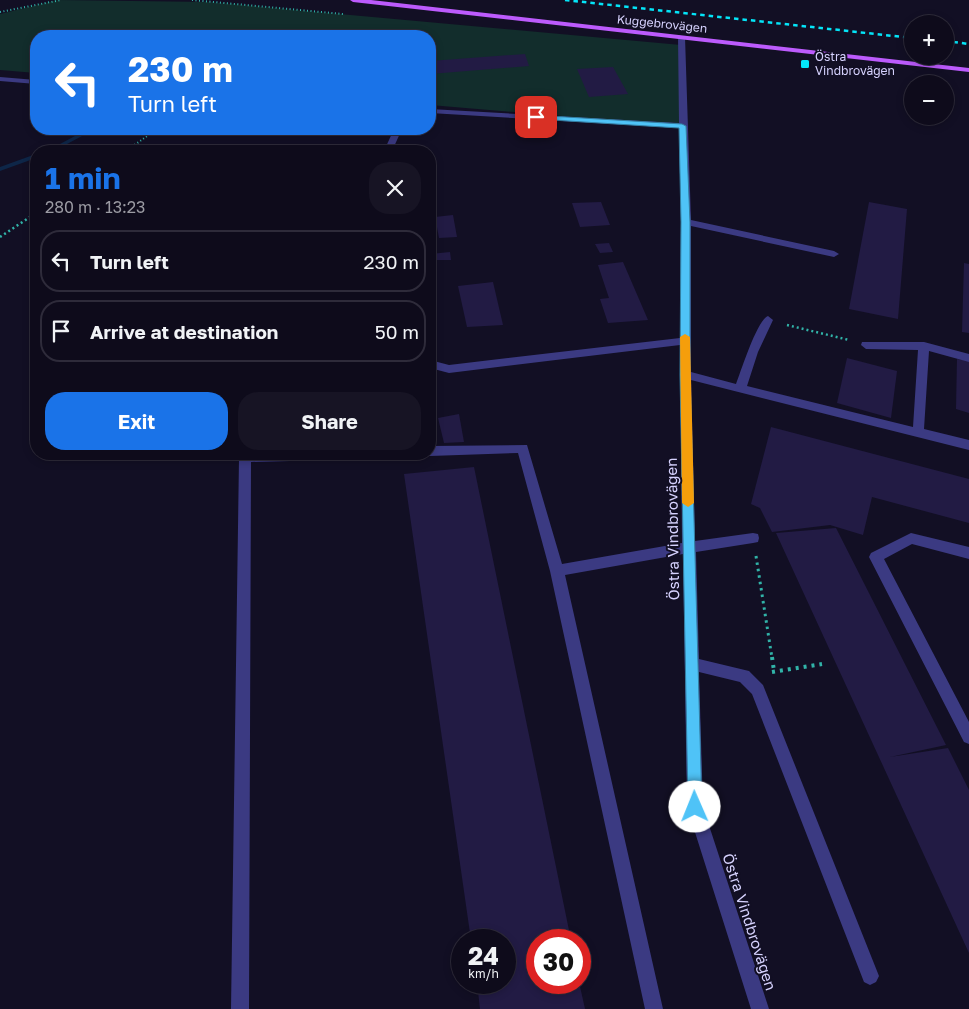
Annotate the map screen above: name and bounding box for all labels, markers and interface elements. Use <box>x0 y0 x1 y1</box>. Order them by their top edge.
street label: Kuggebrovägen <box>616 11 708 36</box>
map controls <box>904 15 954 125</box>
button: + <box>904 15 954 65</box>
text: 230 m <box>128 48 233 90</box>
place label: Östra Vindbrovägen <box>815 49 895 78</box>
icon: left <box>45 50 110 115</box>
marker: Östra Vindbrovägen <box>799 58 811 70</box>
button: − <box>904 75 954 125</box>
text: Turn left <box>128 90 217 117</box>
pin <box>515 96 557 138</box>
icon: arrive <box>522 103 550 131</box>
text: 1 min <box>45 160 121 196</box>
button: close <box>369 162 421 214</box>
text: 280 m · 13:23 <box>45 197 145 217</box>
icon: left <box>47 247 75 275</box>
text: Turn left <box>90 250 169 273</box>
text: 230 m <box>364 250 419 273</box>
icon: arrive <box>47 317 75 345</box>
text: Arrive at destination <box>90 320 278 343</box>
text: 50 m <box>375 320 419 343</box>
button: Exit <box>45 392 228 450</box>
button: Share <box>238 392 421 450</box>
street label: Östra Vindbrovägen <box>662 457 682 601</box>
position arrow <box>668 780 720 832</box>
street label: Östra Vindbrovägen <box>719 851 781 992</box>
speed limit sign: 30 <box>526 929 591 994</box>
text: 24 <box>468 940 499 971</box>
text: km/h <box>468 966 499 981</box>

